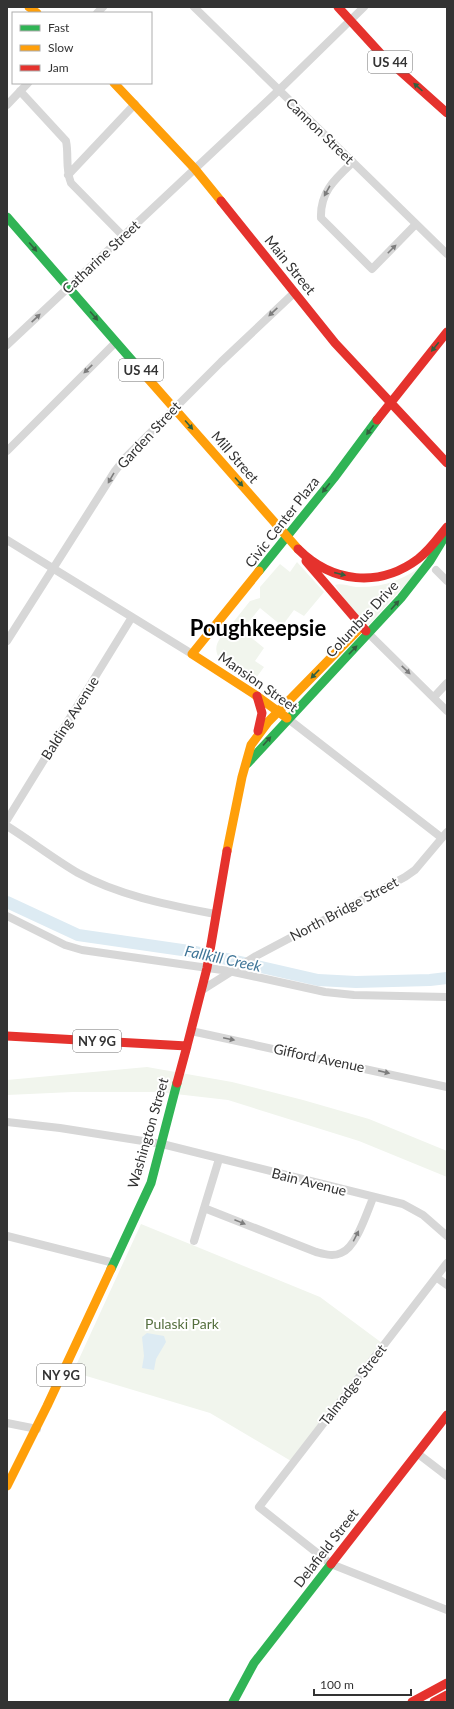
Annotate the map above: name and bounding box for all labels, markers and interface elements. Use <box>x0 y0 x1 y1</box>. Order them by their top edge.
legend <box>12 12 152 84</box>
text: Fast <box>48 20 70 35</box>
text: Slow <box>48 40 74 55</box>
road number: US 44 <box>368 51 412 73</box>
text: Jam <box>48 60 69 75</box>
one-way arrow <box>413 82 423 91</box>
street label: Cannon Street <box>283 94 358 167</box>
one-way arrow <box>323 185 330 197</box>
street label: Catharine Street <box>58 216 143 297</box>
street label: Main Street <box>261 232 319 298</box>
one-way arrow <box>28 241 37 252</box>
one-way arrow <box>387 244 397 254</box>
one-way arrow <box>268 307 278 317</box>
one-way arrow <box>90 311 99 322</box>
one-way arrow <box>31 314 40 323</box>
one-way arrow <box>430 341 439 352</box>
road number: US 44 <box>119 359 163 381</box>
one-way arrow <box>83 364 93 374</box>
street label: Garden Street <box>113 398 184 472</box>
one-way arrow <box>184 420 193 430</box>
one-way arrow <box>366 425 374 436</box>
street label: Mill Street <box>208 427 263 486</box>
one-way arrow <box>107 472 114 484</box>
street label: Civic Center Plaza <box>241 473 322 570</box>
one-way arrow <box>234 477 243 487</box>
one-way arrow <box>322 483 331 493</box>
one-way arrow <box>333 572 346 578</box>
street label: Columbus Drive <box>322 577 401 660</box>
one-way arrow <box>390 600 400 610</box>
district label: Poughkeepsie <box>190 614 326 641</box>
one-way arrow <box>348 645 358 655</box>
street label: Mansion Street <box>215 648 301 715</box>
one-way arrow <box>401 665 411 675</box>
one-way arrow <box>311 669 320 679</box>
street label: Balding Avenue <box>37 673 102 763</box>
one-way arrow <box>262 736 271 746</box>
street label: North Bridge Street <box>287 873 401 944</box>
water label: Fallkill Creek <box>183 941 264 975</box>
road number: NY 9G <box>73 1030 121 1052</box>
one-way arrow <box>223 1036 235 1042</box>
street label: Gifford Avenue <box>272 1040 366 1075</box>
one-way arrow <box>377 1070 390 1076</box>
street label: Washington Street <box>124 1076 171 1190</box>
street label: Bain Avenue <box>270 1164 348 1199</box>
one-way arrow <box>235 1219 246 1225</box>
one-way arrow <box>352 1231 359 1242</box>
park label: Pulaski Park <box>145 1315 220 1332</box>
street label: Talmadge Street <box>316 1341 390 1429</box>
road number: NY 9G <box>37 1364 85 1386</box>
street label: Delafield Street <box>290 1505 362 1590</box>
scale bar <box>314 1671 411 1697</box>
text: 100 m <box>320 1677 354 1692</box>

